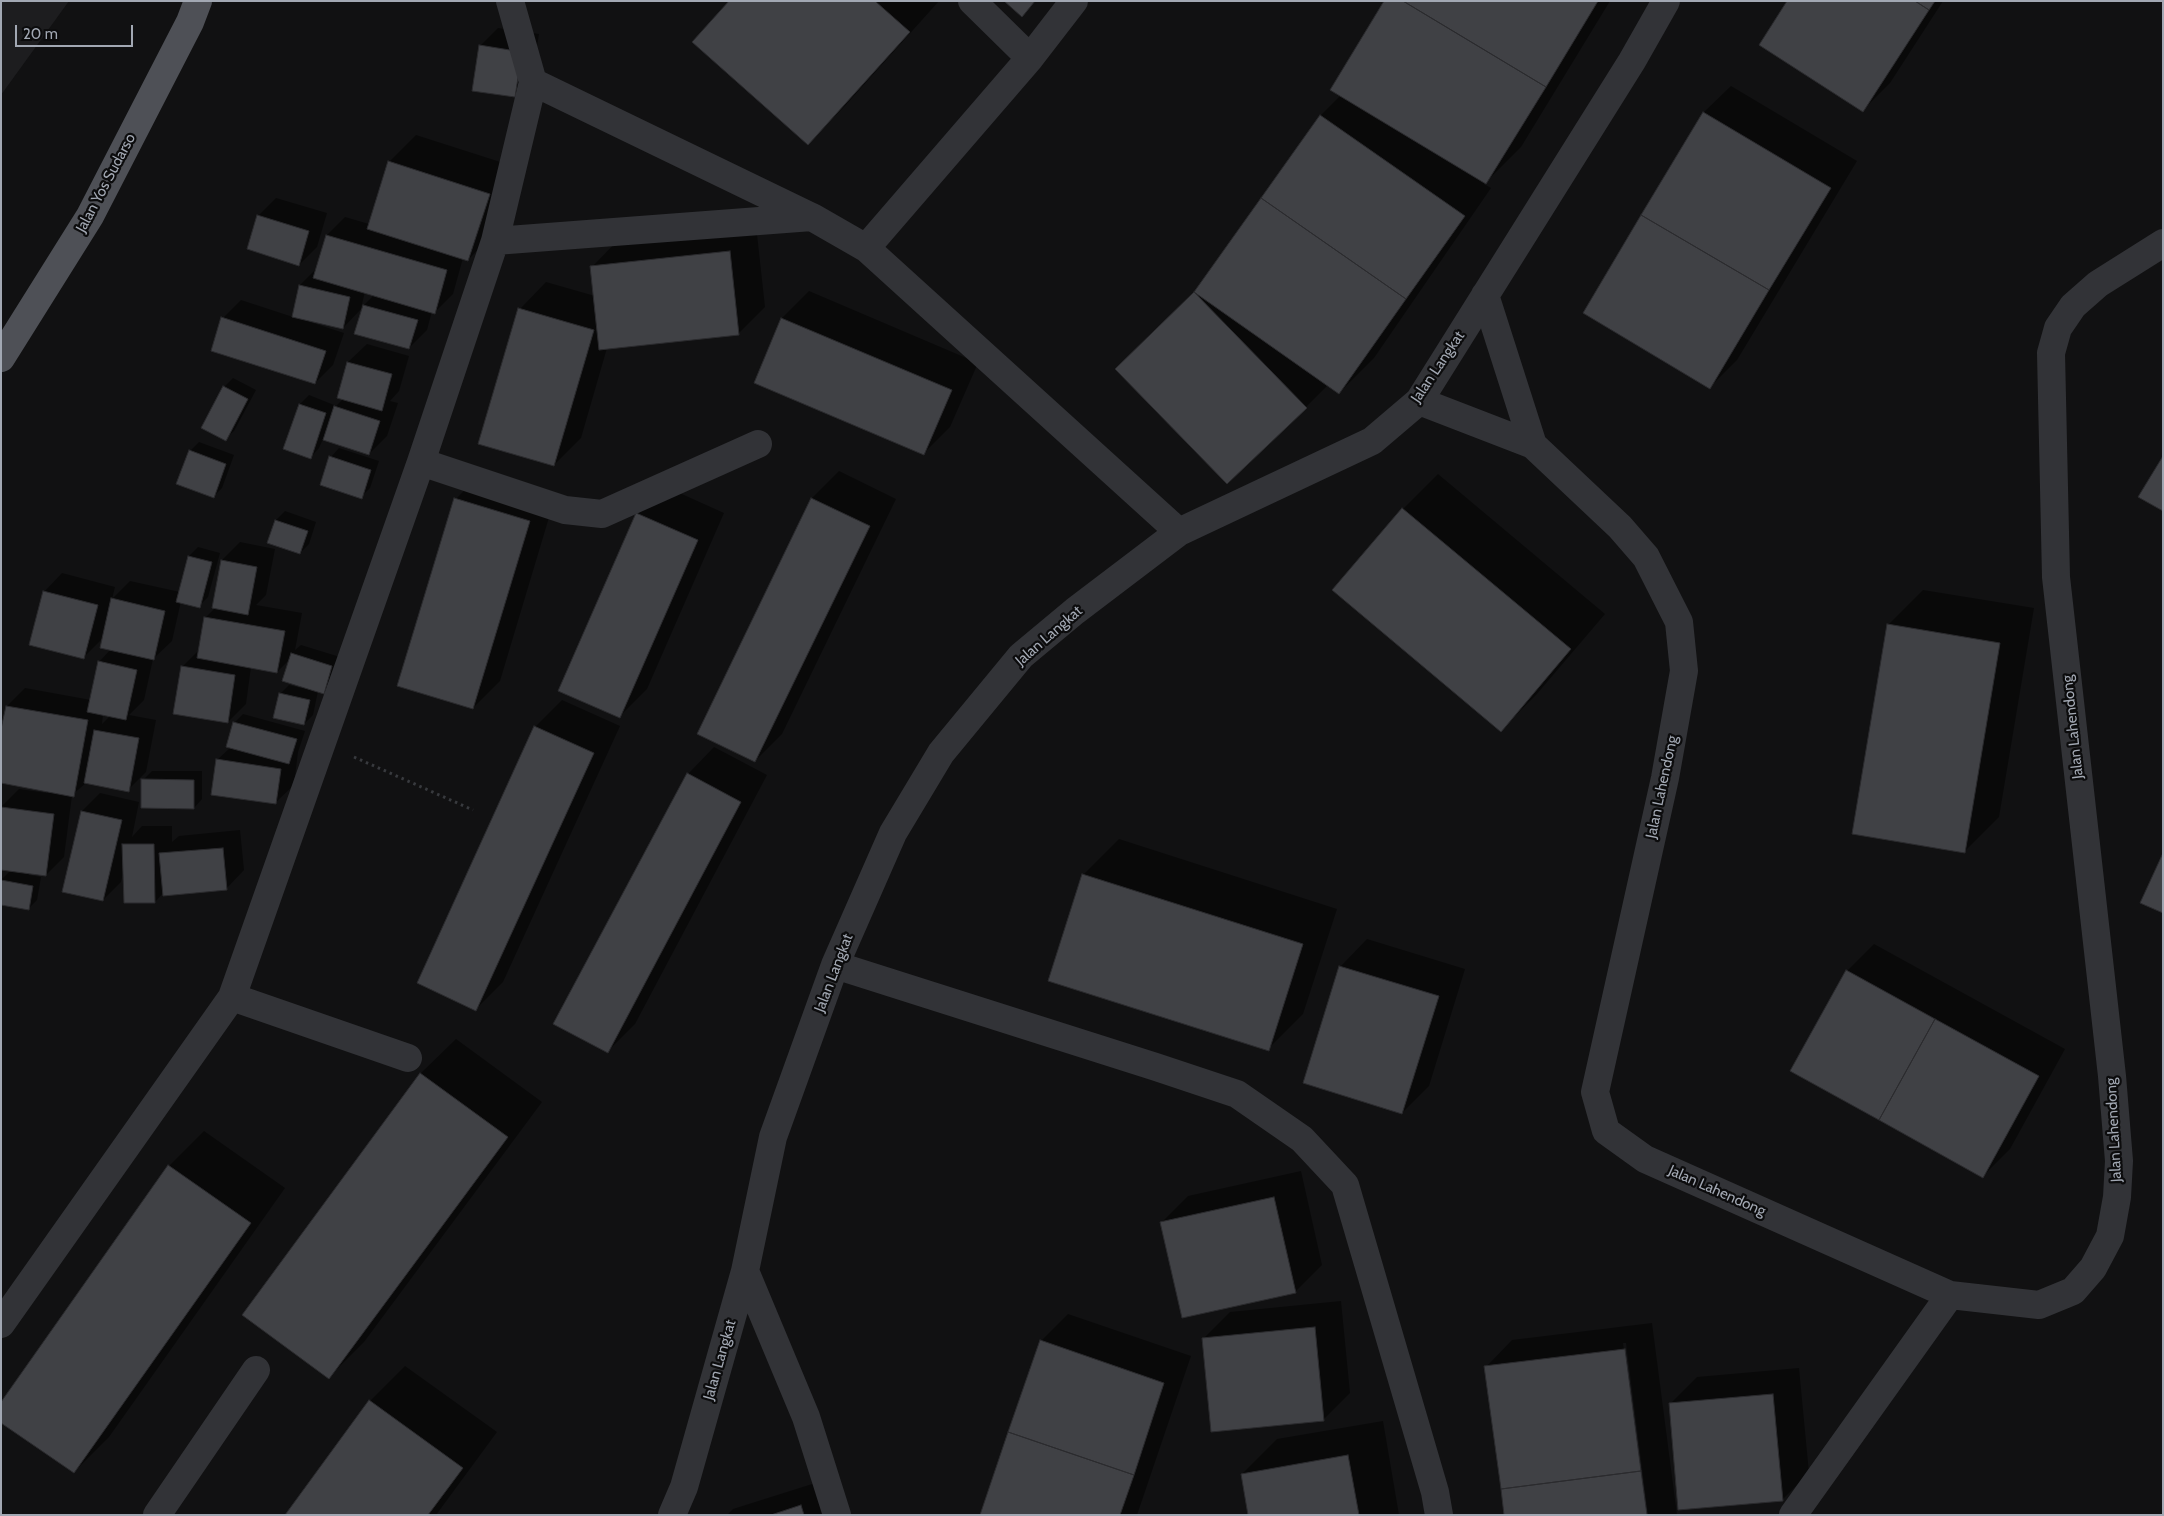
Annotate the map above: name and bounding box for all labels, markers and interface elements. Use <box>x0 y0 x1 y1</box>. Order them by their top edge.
scale bar <box>18 15 135 47</box>
text: 20 m <box>23 25 58 43</box>
street label: Jalan Yos Sudarso <box>72 130 140 236</box>
street label: Jalan Langkat <box>1407 328 1469 406</box>
street label: Jalan Langkat <box>1012 602 1086 670</box>
street label: Jalan Lahendong <box>2059 674 2087 780</box>
street label: Jalan Lahendong <box>1642 734 1682 840</box>
street label: Jalan Langkat <box>811 931 857 1015</box>
street label: Jalan Lahendong <box>2102 1077 2126 1183</box>
street label: Jalan Lahendong <box>1666 1161 1768 1221</box>
street label: Jalan Langkat <box>700 1318 740 1402</box>

